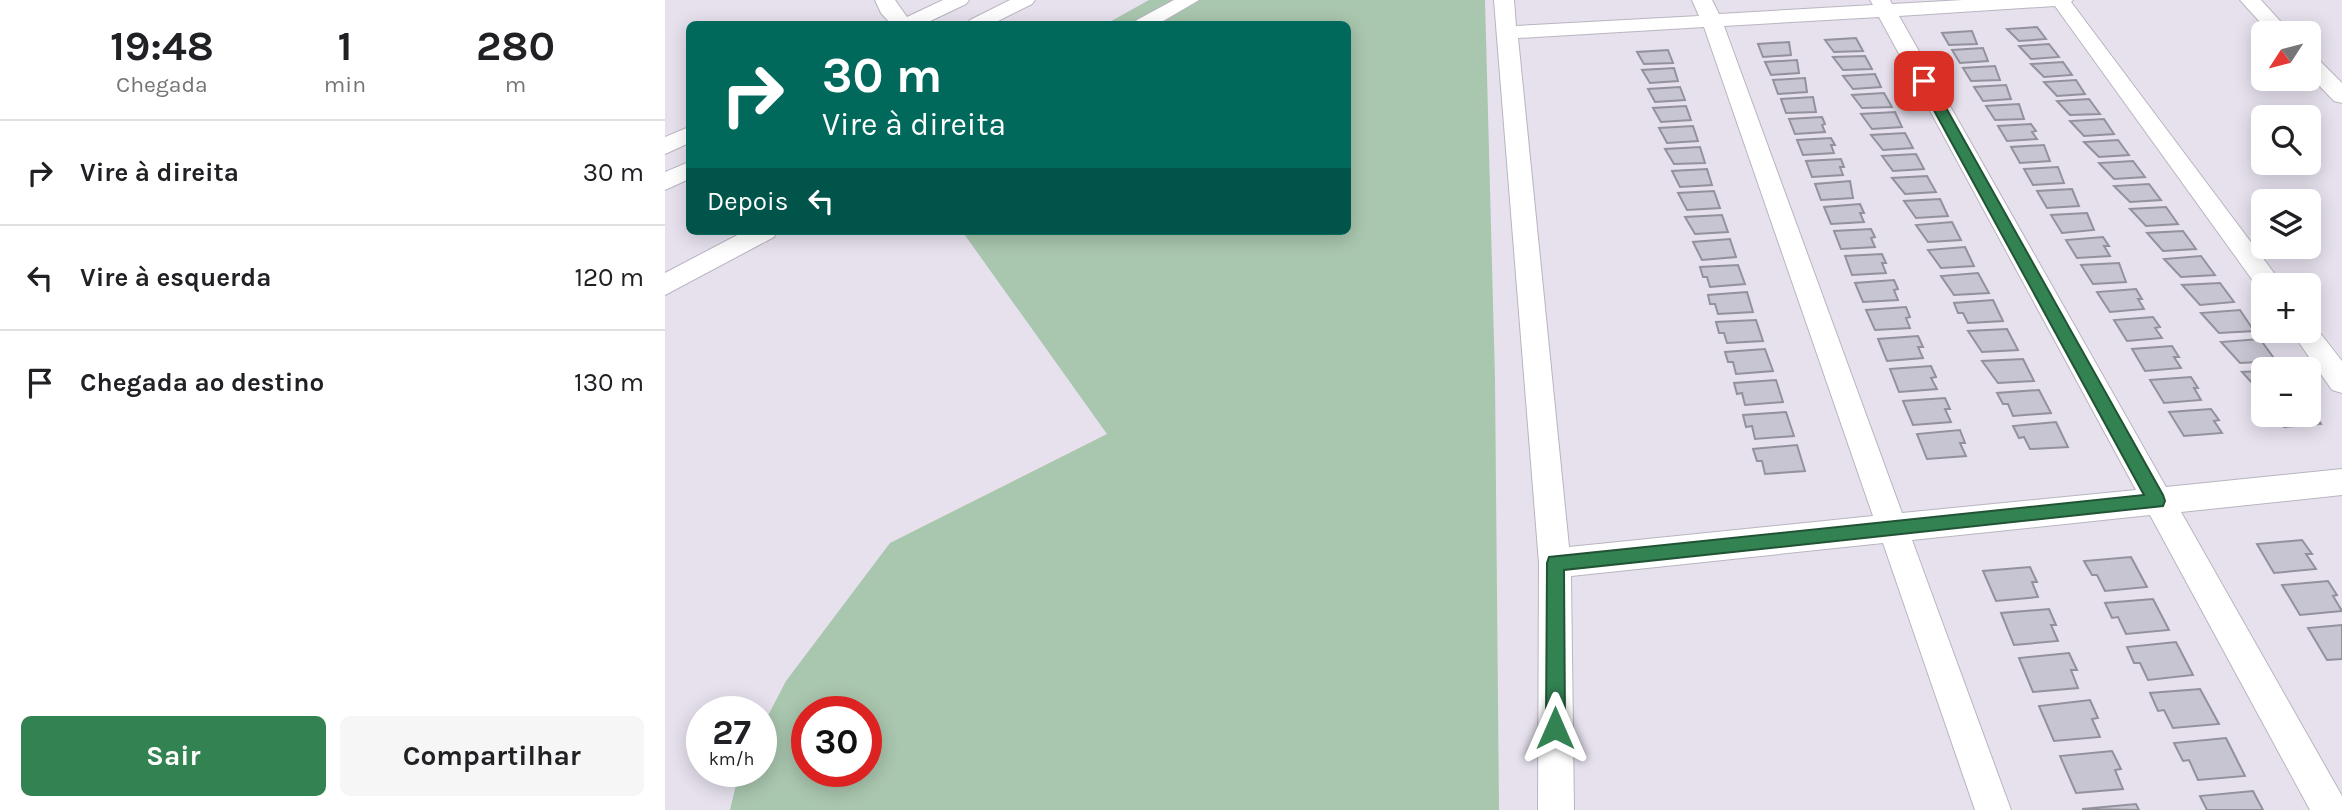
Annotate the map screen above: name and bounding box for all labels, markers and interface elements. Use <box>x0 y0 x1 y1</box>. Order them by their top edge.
text: 19:48 <box>110 21 214 71</box>
text: 1 <box>337 21 352 71</box>
text: 280 <box>476 21 555 71</box>
north arrow <box>2251 21 2321 91</box>
map controls <box>2251 21 2321 427</box>
text: 30 m <box>822 47 942 104</box>
icon: right <box>707 49 798 140</box>
pin <box>1894 51 1954 111</box>
icon: arrive <box>1905 62 1943 100</box>
text: Chegada <box>116 71 208 98</box>
text: min <box>324 71 366 98</box>
text: m <box>505 71 526 98</box>
button: search <box>2251 105 2321 175</box>
text: Vire à direita <box>822 106 1006 143</box>
icon: right <box>21 154 59 192</box>
text: Vire à direita <box>80 157 239 188</box>
text: 30 m <box>583 157 644 188</box>
icon: left <box>802 182 840 220</box>
text: Depois <box>707 186 788 217</box>
button: layers <box>2251 189 2321 259</box>
icon: left <box>21 259 59 297</box>
text: Vire à esquerda <box>80 262 271 293</box>
text: 120 m <box>574 262 644 293</box>
button: + <box>2251 273 2321 343</box>
button: − <box>2251 357 2321 427</box>
icon: arrive <box>21 364 59 402</box>
text: Chegada ao destino <box>80 367 324 398</box>
text: 130 m <box>574 367 644 398</box>
position arrow <box>1518 691 1592 765</box>
speed limit sign: 30 <box>791 696 882 787</box>
text: 27 <box>712 712 751 753</box>
button: Sair <box>21 716 326 796</box>
button: Compartilhar <box>340 716 644 796</box>
text: km/h <box>709 748 754 770</box>

